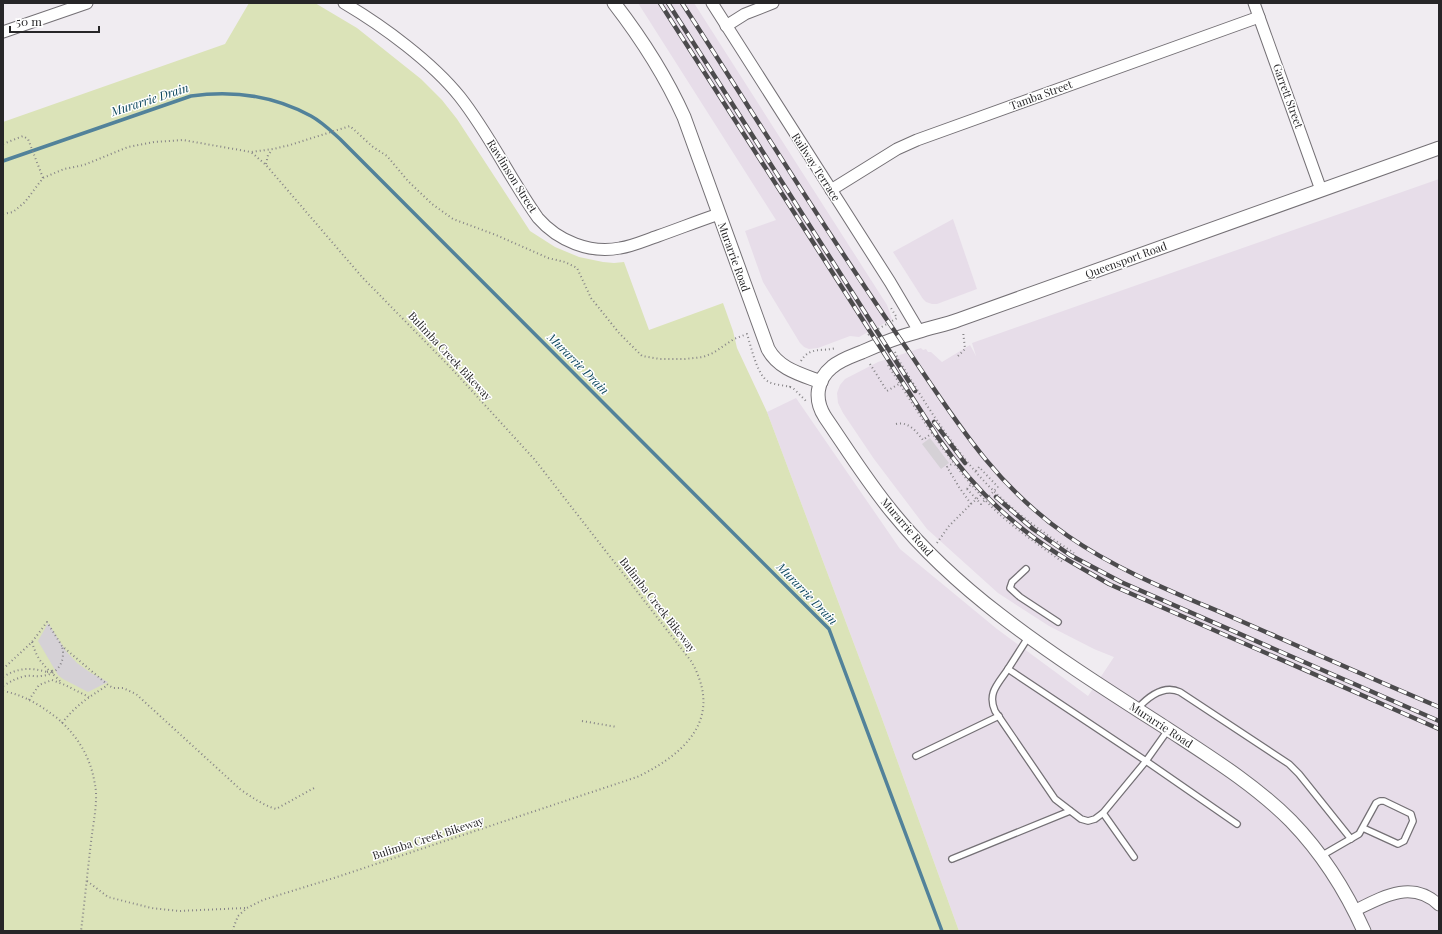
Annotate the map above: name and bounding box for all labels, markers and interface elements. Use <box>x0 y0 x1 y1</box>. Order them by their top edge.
scale bar <box>10 8 99 34</box>
text: 50 m <box>16 13 42 29</box>
street label: Garrett Street <box>1270 61 1307 130</box>
street label: Tamba Street <box>1007 76 1074 113</box>
water label: Murarrie Drain <box>108 79 191 119</box>
street label: Railway Terrace <box>789 130 844 204</box>
street label: Rawlinson Street <box>484 136 541 215</box>
street label: Murarrie Road <box>715 220 754 294</box>
street label: Queensport Road <box>1083 238 1169 281</box>
street label: Bulimba Creek Bikeway <box>405 308 496 404</box>
water label: Murarrie Drain <box>544 328 613 398</box>
street label: Murarrie Road <box>878 494 937 559</box>
street label: Bulimba Creek Bikeway <box>617 554 700 656</box>
water label: Murarrie Drain <box>773 558 842 628</box>
street label: Murarrie Road <box>1127 699 1196 751</box>
street label: Bulimba Creek Bikeway <box>370 812 486 863</box>

